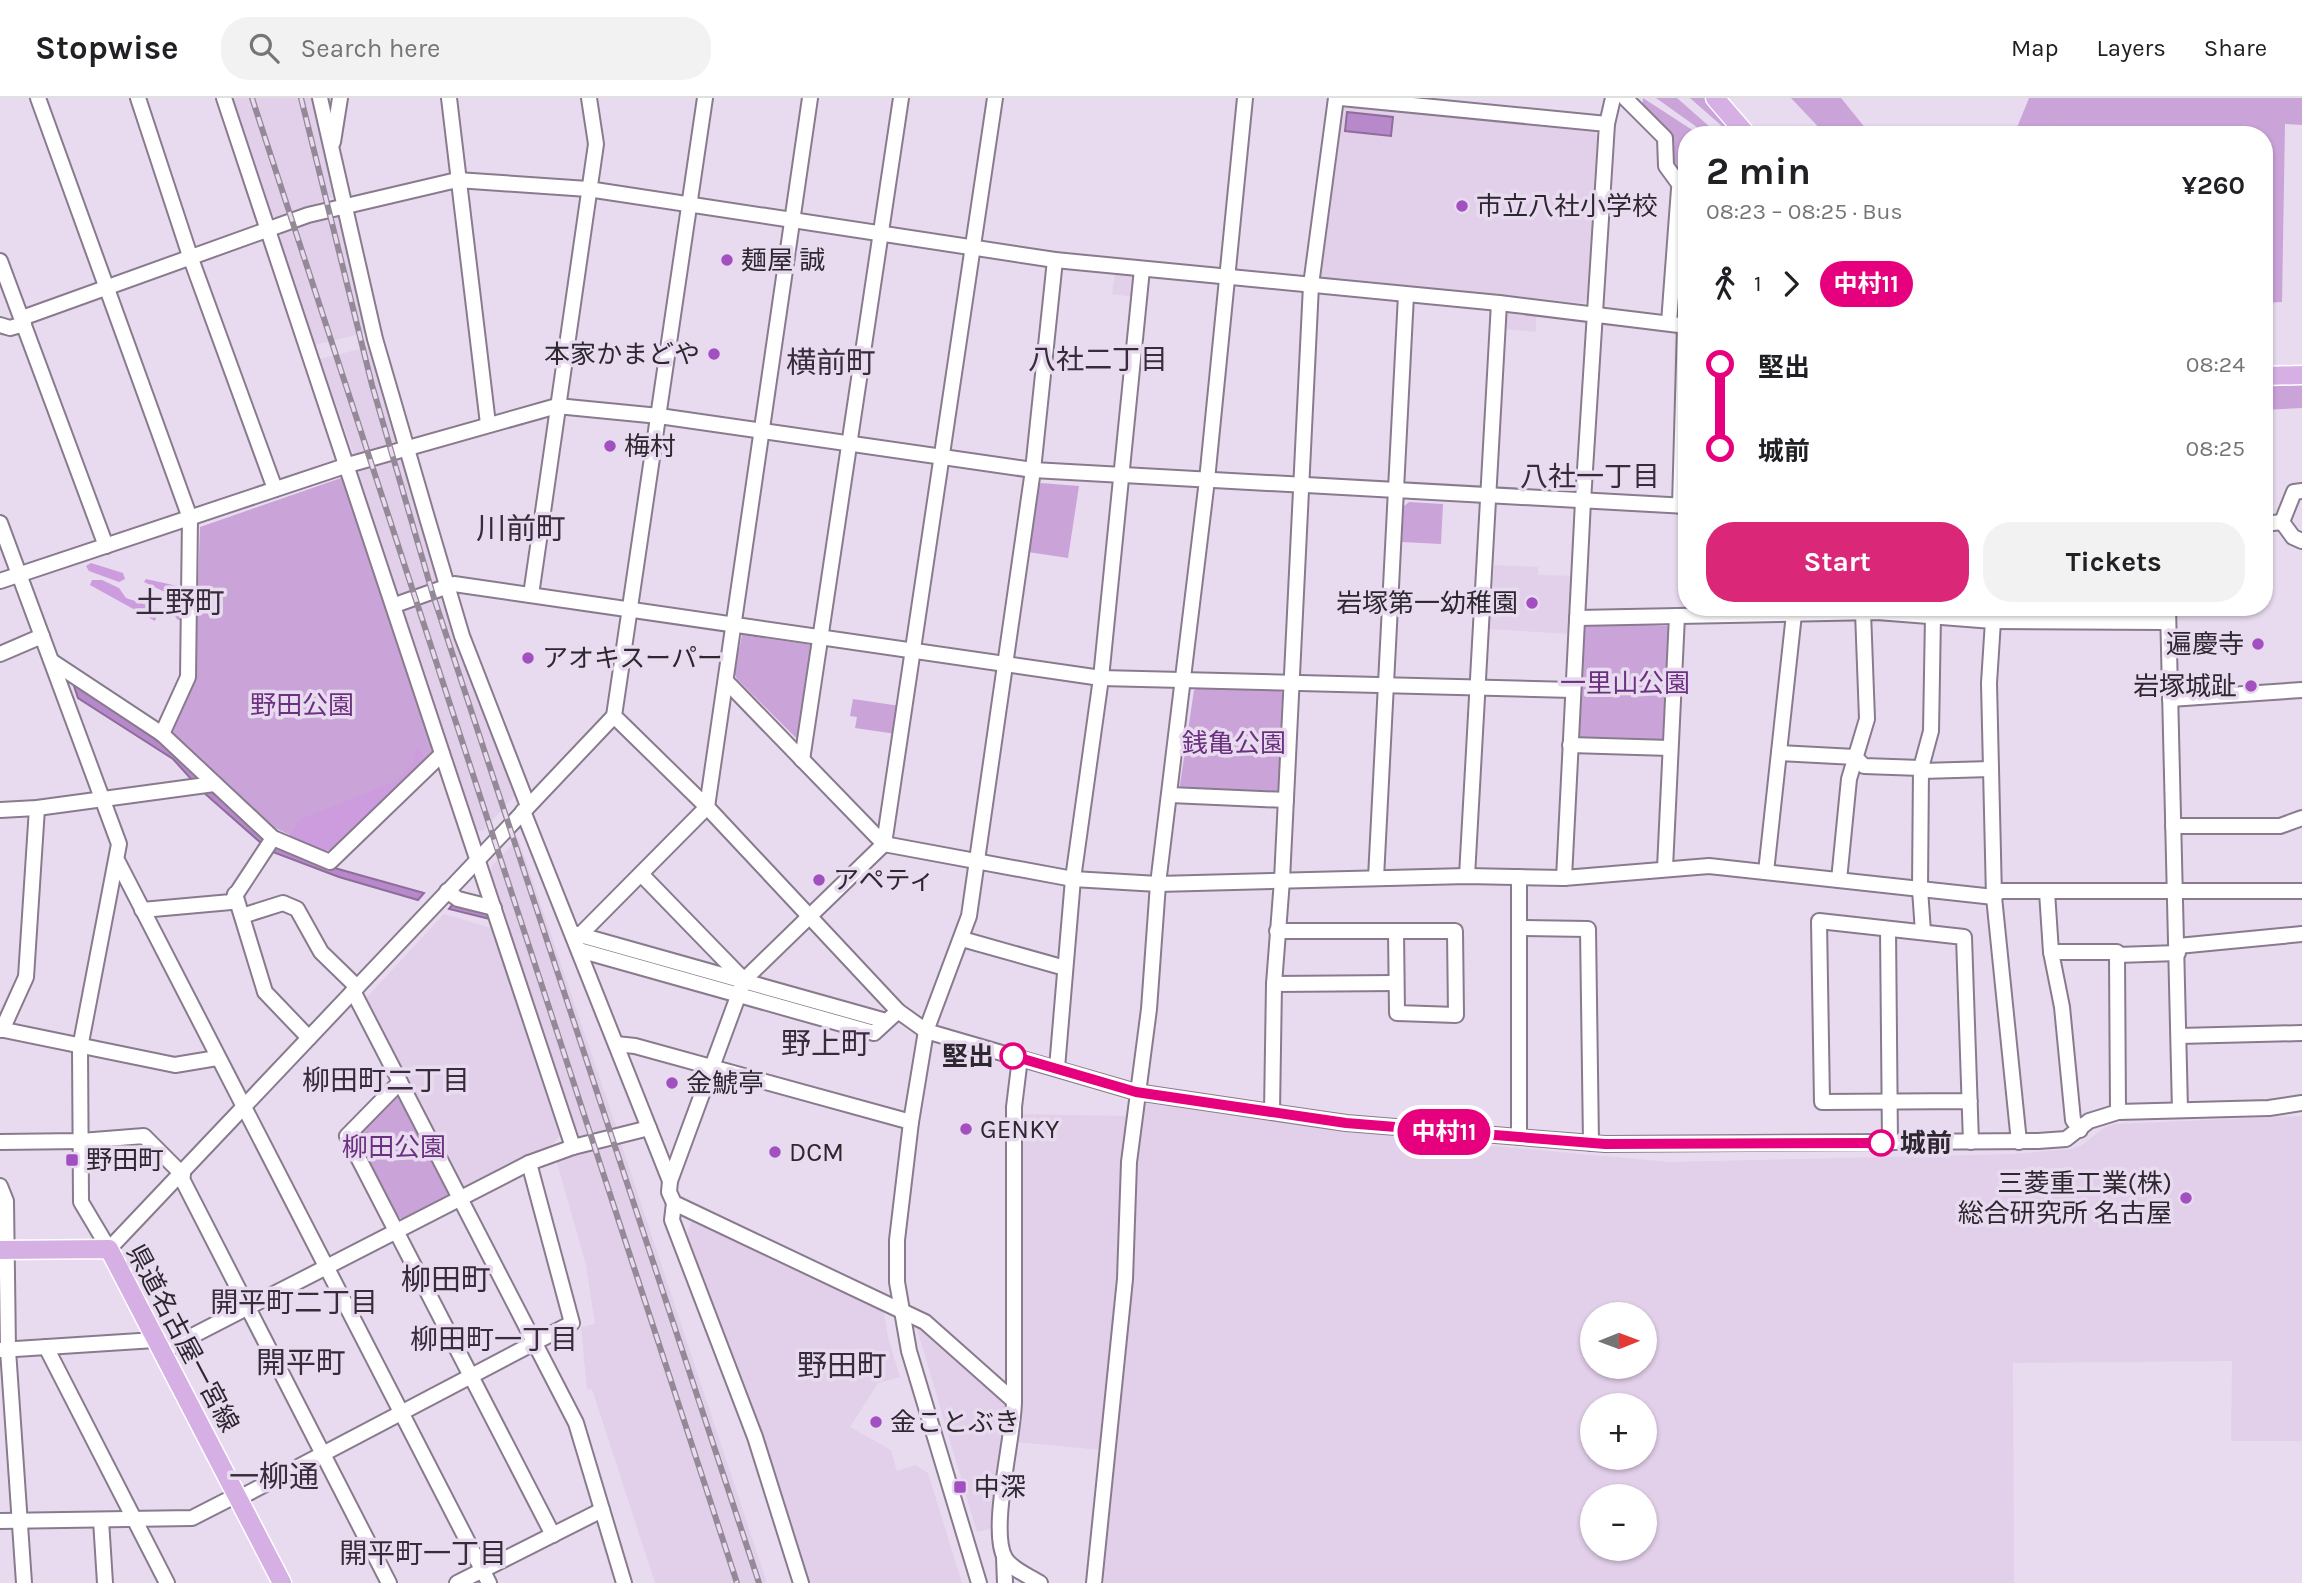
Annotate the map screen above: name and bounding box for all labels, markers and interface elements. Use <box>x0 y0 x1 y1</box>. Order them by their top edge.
search box <box>221 17 711 80</box>
text: Stopwise <box>35 29 179 67</box>
icon: search <box>245 29 283 67</box>
text: Search here <box>301 33 440 64</box>
text: Map <box>2011 34 2059 62</box>
text: Layers <box>2097 34 2166 62</box>
text: Share <box>2204 34 2267 62</box>
text: 2 min <box>1706 149 1811 194</box>
text: ¥260 <box>2182 170 2245 201</box>
place label: 市立八社小学校 <box>1476 191 1658 222</box>
marker: 市立八社小学校 <box>1454 198 1470 214</box>
text: 08:23 – 08:25 · Bus <box>1706 198 1903 225</box>
place label: 麺屋 誠 <box>741 245 825 276</box>
marker: 麺屋 誠 <box>719 252 735 268</box>
icon: walk <box>1706 265 1744 303</box>
icon: forward <box>1772 265 1810 303</box>
text: 1 <box>1754 270 1762 297</box>
text: 中村11 <box>1834 270 1899 298</box>
place label: 本家かまどや <box>544 339 700 370</box>
district label: 八社二丁目 <box>1028 343 1168 376</box>
district label: 横前町 <box>786 345 876 381</box>
marker: 本家かまどや <box>706 346 722 362</box>
text: 08:24 <box>2186 351 2245 378</box>
text: 堅出 <box>1758 352 1810 383</box>
place label: 梅村 <box>624 431 676 462</box>
text: 08:25 <box>2186 435 2245 462</box>
text: 城前 <box>1758 436 1810 467</box>
marker: 梅村 <box>602 438 618 454</box>
district label: 八社一丁目 <box>1520 460 1660 493</box>
district label: 川前町 <box>476 511 566 547</box>
button: Start <box>1706 522 1969 602</box>
button: Tickets <box>1983 522 2245 602</box>
district label: 土野町 <box>135 585 225 621</box>
place label: 岩塚第一幼稚園 <box>1336 588 1518 619</box>
marker: 岩塚第一幼稚園 <box>1524 595 1540 611</box>
place label: 遍慶寺 <box>2166 629 2244 660</box>
marker: 遍慶寺 <box>2250 636 2266 652</box>
place label: アオキスーパー <box>542 643 723 674</box>
marker: アオキスーパー <box>520 650 536 666</box>
park label: 一里山公園 <box>1560 668 1690 699</box>
place label: 岩塚城趾 <box>2133 671 2237 702</box>
marker: 岩塚城趾 <box>2243 678 2259 694</box>
park label: 野田公園 <box>250 690 354 721</box>
park label: 銭亀公園 <box>1182 728 1286 759</box>
place label: アペティ <box>833 865 935 896</box>
marker: アペティ <box>811 872 827 888</box>
district label: 野上町 <box>781 1026 871 1062</box>
place label: 堅出 <box>942 1041 994 1072</box>
marker: 堅出 <box>1000 1043 1026 1069</box>
district label: 柳田町二丁目 <box>302 1064 470 1097</box>
place label: 金鯱亭 <box>686 1068 764 1099</box>
marker: 金鯱亭 <box>664 1075 680 1091</box>
line badge: 中村11 <box>1395 1109 1493 1155</box>
place label: GENKY <box>980 1114 1060 1145</box>
text: 中村11 <box>1411 1118 1477 1146</box>
marker: GENKY <box>958 1121 974 1137</box>
place label: 城前 <box>1900 1128 1952 1159</box>
marker: 城前 <box>1868 1130 1894 1156</box>
park label: 柳田公園 <box>342 1132 446 1163</box>
place label: DCM <box>789 1137 844 1168</box>
marker: DCM <box>767 1144 783 1160</box>
place label: 野田町 <box>86 1145 164 1176</box>
marker: 野田町 <box>64 1152 80 1168</box>
place label: 三菱重工業(株) 総合研究所 名古屋 <box>1958 1168 2172 1229</box>
marker: 三菱重工業(株) 総合研究所 名古屋 <box>2178 1190 2194 1206</box>
street label: 県道名古屋一宮線 <box>120 1239 245 1437</box>
district label: 柳田町 <box>401 1262 491 1298</box>
district label: 開平町二丁目 <box>210 1286 378 1319</box>
north arrow <box>1580 1302 1657 1379</box>
map controls <box>1580 1302 1657 1561</box>
district label: 柳田町一丁目 <box>410 1323 578 1356</box>
district label: 開平町 <box>256 1345 346 1381</box>
district label: 野田町 <box>797 1348 887 1384</box>
button: + <box>1580 1393 1657 1470</box>
place label: 金ことぶき <box>890 1407 1020 1438</box>
marker: 金ことぶき <box>868 1414 884 1430</box>
district label: 一柳通 <box>229 1459 319 1495</box>
place label: 中深 <box>974 1472 1026 1503</box>
marker: 中深 <box>952 1479 968 1495</box>
button: − <box>1580 1484 1657 1561</box>
district label: 開平町一丁目 <box>339 1537 507 1570</box>

